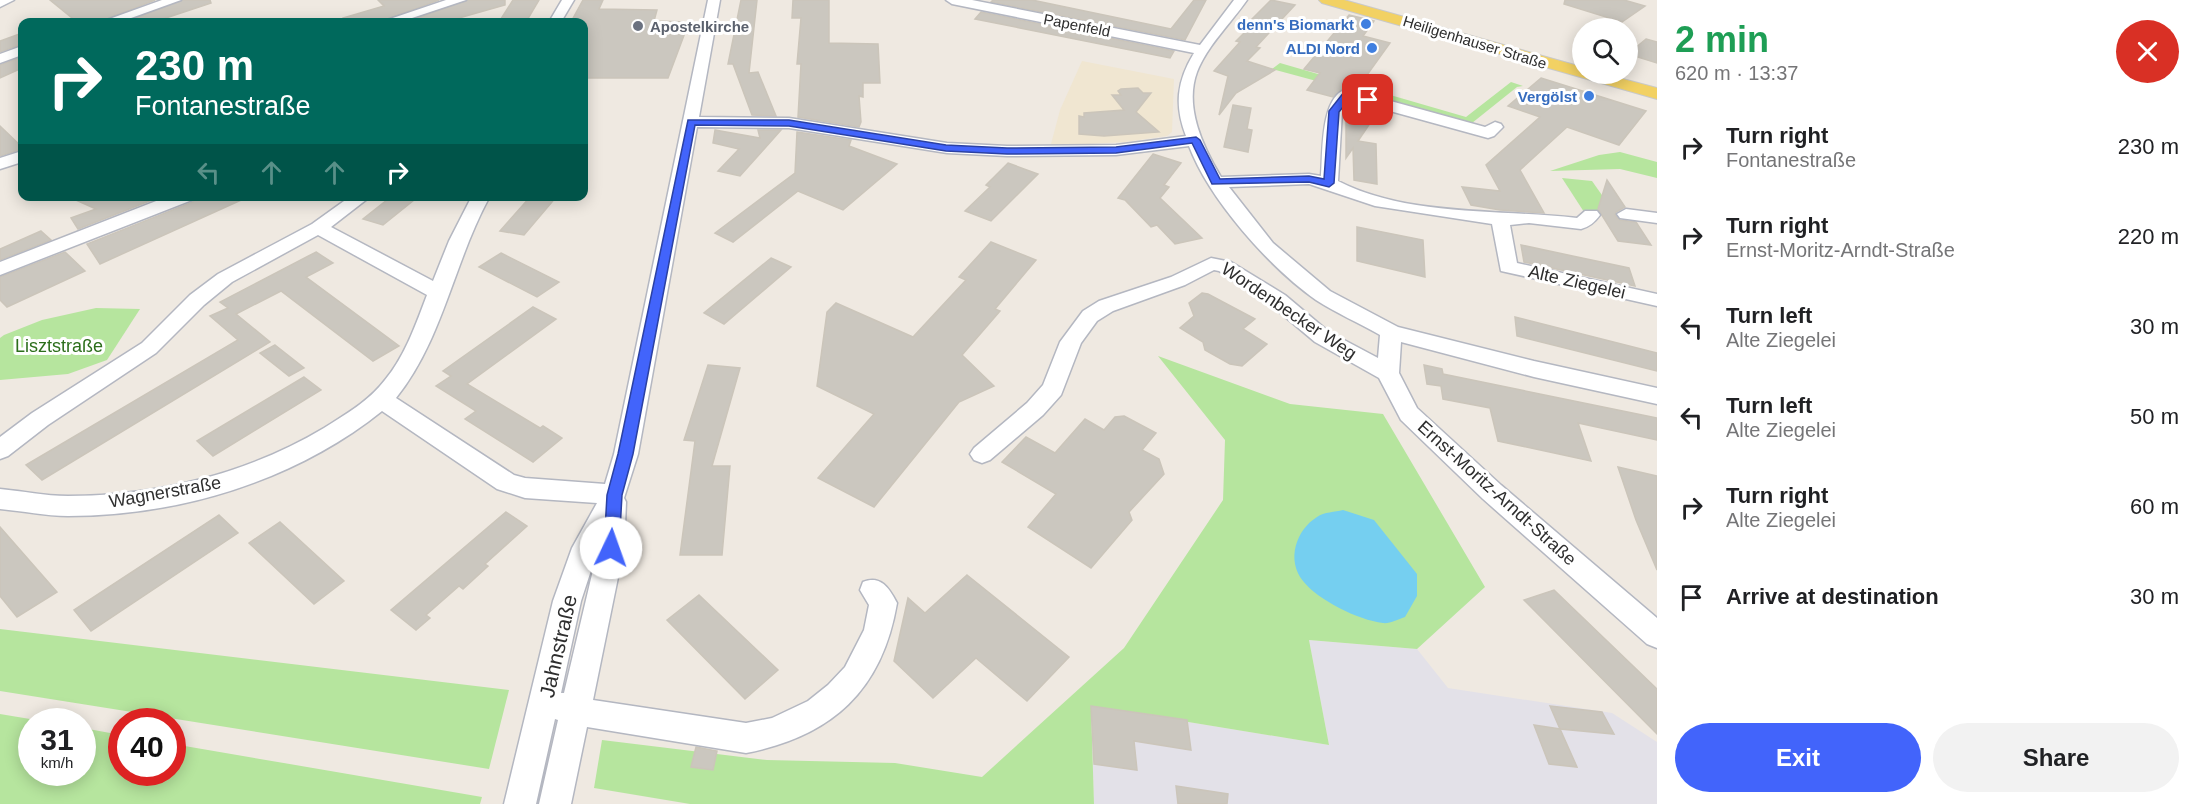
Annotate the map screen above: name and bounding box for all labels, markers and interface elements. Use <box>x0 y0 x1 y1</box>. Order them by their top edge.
street label: Papenfeld <box>1042 10 1112 40</box>
street label: Heiligenhauser Straße <box>1401 12 1549 72</box>
place label: denn's Biomarkt <box>1237 16 1354 33</box>
marker: denn's Biomarkt <box>1359 17 1373 31</box>
place label: Apostelkirche <box>650 18 749 35</box>
map controls <box>1572 18 1638 84</box>
button: search <box>1572 18 1638 84</box>
marker: Apostelkirche <box>631 19 645 33</box>
text: 2 min <box>1675 19 1769 60</box>
button: close <box>2116 20 2179 83</box>
place label: ALDI Nord <box>1286 40 1360 57</box>
marker: ALDI Nord <box>1365 41 1379 55</box>
icon: right <box>36 42 114 120</box>
text: 230 m <box>135 42 254 89</box>
text: 620 m · 13:37 <box>1675 62 1798 84</box>
pin <box>1342 74 1393 125</box>
icon: arrive <box>1351 83 1384 116</box>
place label: Vergölst <box>1518 88 1577 105</box>
marker: Vergölst <box>1582 89 1596 103</box>
text: Fontanestraße <box>135 91 311 121</box>
text: Turn right <box>1726 123 1828 148</box>
icon: right <box>1675 131 1708 164</box>
text: 230 m <box>2118 134 2179 159</box>
text: Fontanestraße <box>1726 149 1856 171</box>
icon: left <box>192 156 225 189</box>
icon: ahead <box>255 156 288 189</box>
icon: ahead <box>318 156 351 189</box>
icon: right <box>381 156 414 189</box>
text: Turn right <box>1726 213 1828 238</box>
icon: right <box>1675 221 1708 254</box>
text: 220 m <box>2118 224 2179 249</box>
text: Ernst-Moritz-Arndt-Straße <box>1726 239 1955 261</box>
street label: Wordenbecker Weg <box>1218 258 1360 364</box>
street label: Alte Ziegelei <box>1526 261 1628 303</box>
text: Turn left <box>1726 303 1812 328</box>
icon: left <box>1675 311 1708 344</box>
text: 30 m <box>2130 314 2179 339</box>
text: Alte Ziegelei <box>1726 329 1836 351</box>
park label: Lisztstraße <box>15 336 103 356</box>
text: Turn left <box>1726 393 1812 418</box>
icon: left <box>1675 401 1708 434</box>
text: 50 m <box>2130 404 2179 429</box>
street label: Ernst-Moritz-Arndt-Straße <box>1414 417 1580 569</box>
text: Alte Ziegelei <box>1726 419 1836 441</box>
street label: Wagnerstraße <box>107 472 223 512</box>
text: Turn right <box>1726 483 1828 508</box>
icon: right <box>1675 491 1708 524</box>
text: 60 m <box>2130 494 2179 519</box>
text: Alte Ziegelei <box>1726 509 1836 531</box>
position arrow <box>579 516 643 580</box>
icon: arrive <box>1675 581 1708 614</box>
text: Arrive at destination <box>1726 584 1939 609</box>
text: 30 m <box>2130 584 2179 609</box>
street label: Jahnstraße <box>535 592 581 700</box>
speed limit sign: 40 <box>108 708 186 786</box>
text: 31 <box>40 723 74 756</box>
button: Exit <box>1675 723 1921 792</box>
button: Share <box>1933 723 2179 792</box>
text: km/h <box>41 754 73 771</box>

